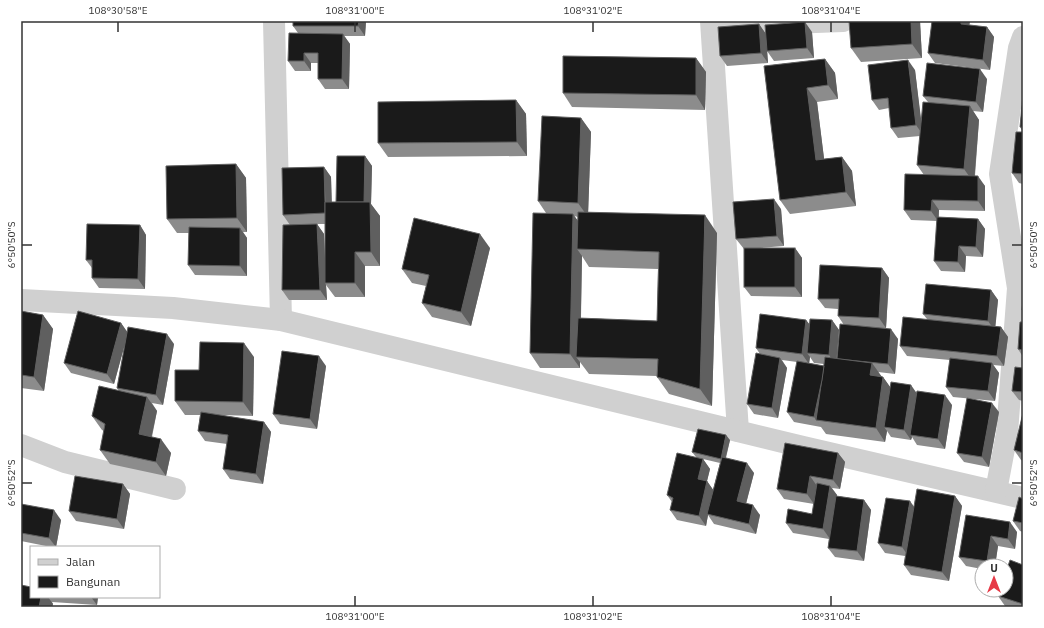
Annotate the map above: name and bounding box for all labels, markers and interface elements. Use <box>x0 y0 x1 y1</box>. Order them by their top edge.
text: 108°30'58"E <box>88 4 148 17</box>
text: 108°31'00"E <box>325 4 385 17</box>
text: 108°31'02"E <box>563 4 623 17</box>
text: 108°31'04"E <box>801 4 861 17</box>
text: 6°50'50"S <box>5 221 18 269</box>
text: 6°50'50"S <box>1027 221 1040 269</box>
text: 6°50'52"S <box>5 459 18 507</box>
text: 6°50'52"S <box>1027 459 1040 507</box>
legend <box>30 546 160 598</box>
text: Jalan <box>66 554 95 569</box>
north arrow <box>974 558 1014 598</box>
text: U <box>990 561 998 575</box>
text: Bangunan <box>66 574 120 589</box>
text: 108°31'00"E <box>325 610 385 623</box>
text: 108°31'02"E <box>563 610 623 623</box>
text: 108°31'04"E <box>801 610 861 623</box>

